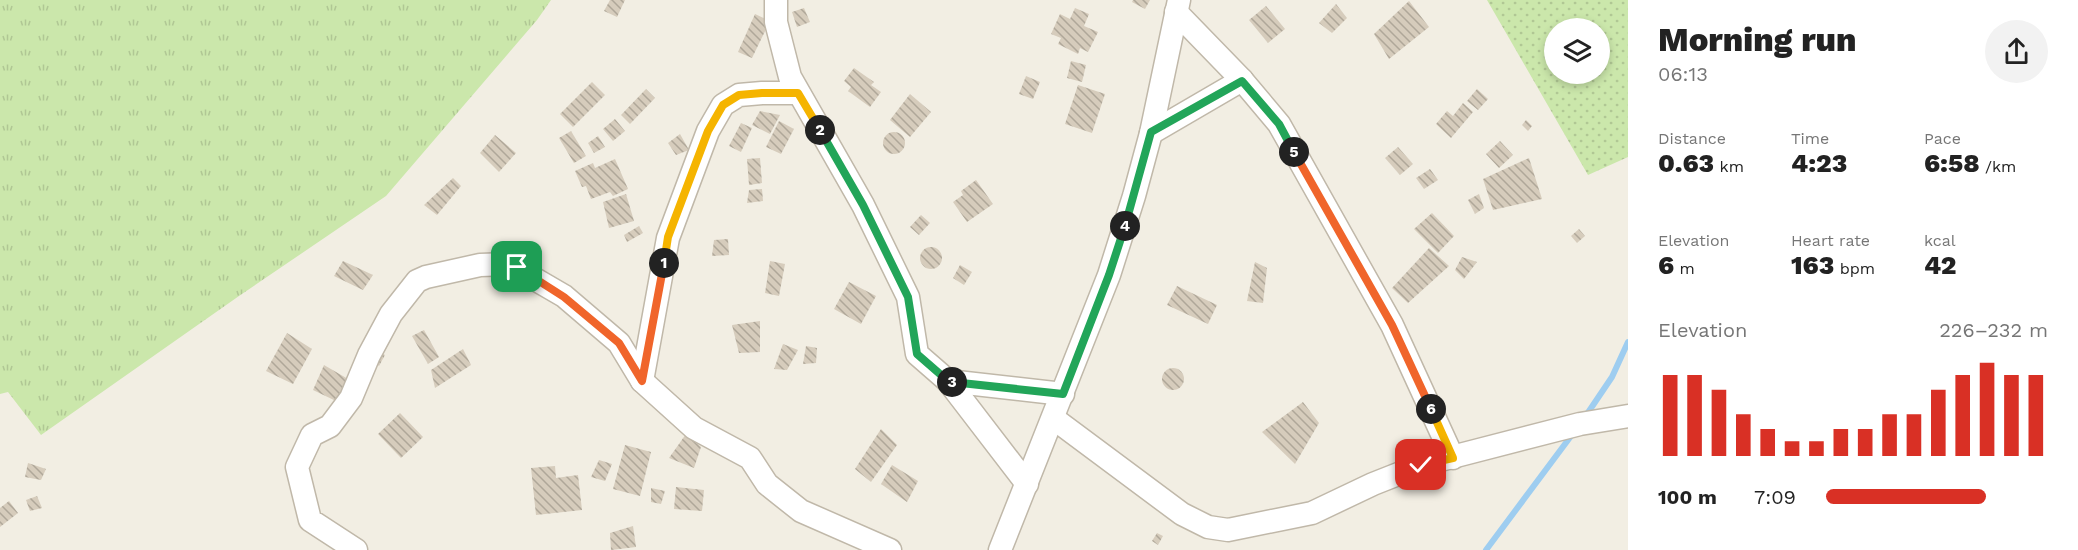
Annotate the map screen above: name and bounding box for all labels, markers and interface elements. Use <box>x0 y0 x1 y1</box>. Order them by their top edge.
map controls <box>1544 18 1610 84</box>
button: layers <box>1544 18 1610 84</box>
text: Morning run <box>1658 20 1857 59</box>
button: share <box>1985 20 2048 83</box>
text: 06:13 <box>1658 62 1708 86</box>
pin: 2 <box>805 115 835 145</box>
text: 2 <box>815 120 825 139</box>
text: Distance <box>1658 129 1726 148</box>
text: Time <box>1791 129 1829 148</box>
text: Pace <box>1924 129 1961 148</box>
pin: 5 <box>1279 137 1309 167</box>
text: 5 <box>1289 142 1299 161</box>
text: 0.63 <box>1658 148 1714 178</box>
text: 4:23 <box>1791 148 1847 178</box>
text: 6:58 <box>1924 148 1980 178</box>
text: km <box>1714 157 1744 176</box>
text: /km <box>1980 157 2016 176</box>
pin: 4 <box>1110 211 1140 241</box>
text: 4 <box>1120 216 1130 235</box>
text: Elevation <box>1658 231 1729 250</box>
text: Heart rate <box>1791 231 1870 250</box>
text: kcal <box>1924 231 1956 250</box>
pin <box>491 241 542 292</box>
pin: 1 <box>649 248 679 278</box>
icon: arrive <box>500 250 533 283</box>
text: 6 <box>1658 250 1674 280</box>
text: 163 <box>1791 250 1834 280</box>
text: 42 <box>1924 250 1956 280</box>
text: 1 <box>661 253 667 272</box>
text: m <box>1674 259 1695 278</box>
text: bpm <box>1834 259 1875 278</box>
text: Elevation <box>1658 318 1747 342</box>
text: 226–232 m <box>1939 318 2048 342</box>
pin: 3 <box>937 367 967 397</box>
text: 3 <box>947 372 957 391</box>
pin: 6 <box>1416 394 1446 424</box>
text: 6 <box>1426 399 1436 418</box>
pin <box>1395 439 1446 490</box>
icon: check <box>1404 448 1437 481</box>
text: 100 m <box>1658 485 1717 509</box>
text: 7:09 <box>1754 485 1796 509</box>

